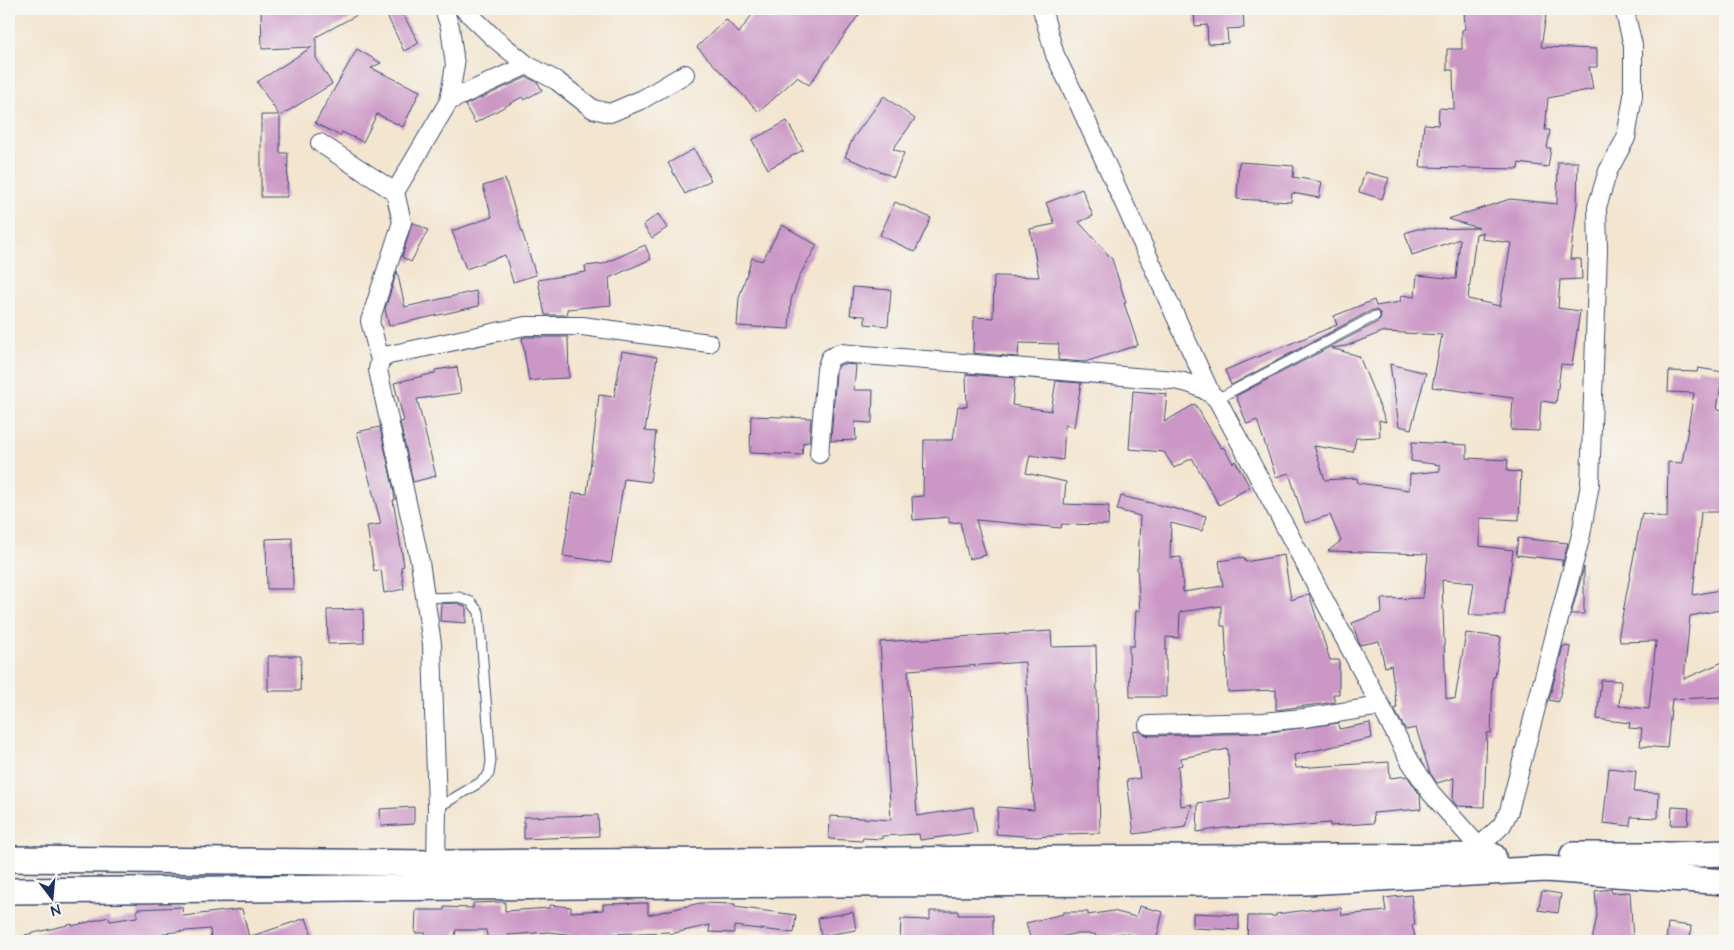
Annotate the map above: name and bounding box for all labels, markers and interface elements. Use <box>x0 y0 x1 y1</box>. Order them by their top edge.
north arrow <box>28 872 78 922</box>
text: N <box>48 899 62 920</box>

